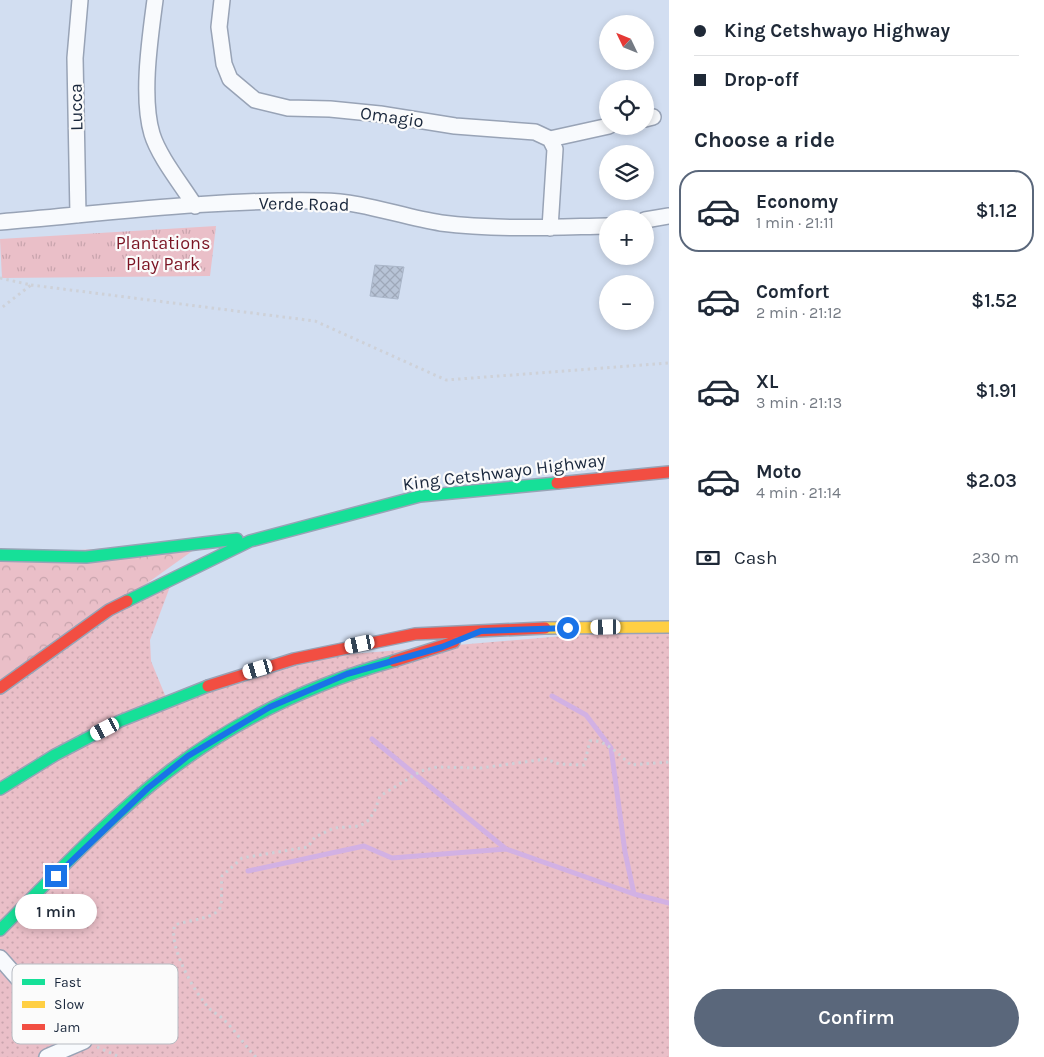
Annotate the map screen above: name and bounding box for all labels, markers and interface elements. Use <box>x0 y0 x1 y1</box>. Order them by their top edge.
north arrow <box>599 15 654 70</box>
map controls <box>599 15 654 330</box>
text: King Cetshwayo Highway <box>724 20 950 42</box>
text: Drop-off <box>724 69 799 91</box>
button: locate <box>599 80 654 135</box>
street label: Lucca <box>65 83 87 131</box>
street label: Omagio <box>359 102 425 132</box>
text: Choose a ride <box>694 127 835 153</box>
button: layers <box>599 145 654 200</box>
icon: car <box>696 189 741 234</box>
text: Economy <box>756 191 838 213</box>
street label: Verde Road <box>258 192 350 216</box>
text: $1.12 <box>976 200 1017 222</box>
button: + <box>599 210 654 265</box>
text: 1 min · 21:11 <box>756 213 834 232</box>
park label: Plantations Play Park <box>116 232 210 275</box>
button: − <box>599 275 654 330</box>
icon: car <box>696 279 741 324</box>
text: Comfort <box>756 281 830 303</box>
text: $1.52 <box>971 290 1017 312</box>
text: 2 min · 21:12 <box>756 303 842 322</box>
icon: car <box>696 369 741 414</box>
text: XL <box>756 371 778 393</box>
text: $1.91 <box>976 380 1017 402</box>
text: 3 min · 21:13 <box>756 393 842 412</box>
street label: King Cetshwayo Highway <box>401 449 607 495</box>
icon: car <box>696 459 741 504</box>
text: Moto <box>756 461 802 483</box>
text: $2.03 <box>965 470 1017 492</box>
text: 4 min · 21:14 <box>756 483 841 502</box>
icon: cash <box>694 544 722 572</box>
text: Cash <box>734 547 778 569</box>
text: 230 m <box>972 548 1019 567</box>
route start <box>557 617 579 639</box>
car <box>590 619 621 635</box>
car <box>343 634 376 654</box>
car <box>241 658 274 680</box>
car <box>88 716 121 742</box>
route end <box>45 865 67 887</box>
callout: 1 min <box>15 894 97 928</box>
text: 1 min <box>36 902 76 921</box>
legend <box>12 964 178 1044</box>
text: Fast <box>54 974 81 991</box>
button: Confirm <box>694 989 1019 1047</box>
text: Slow <box>54 996 84 1013</box>
text: Jam <box>54 1019 80 1036</box>

